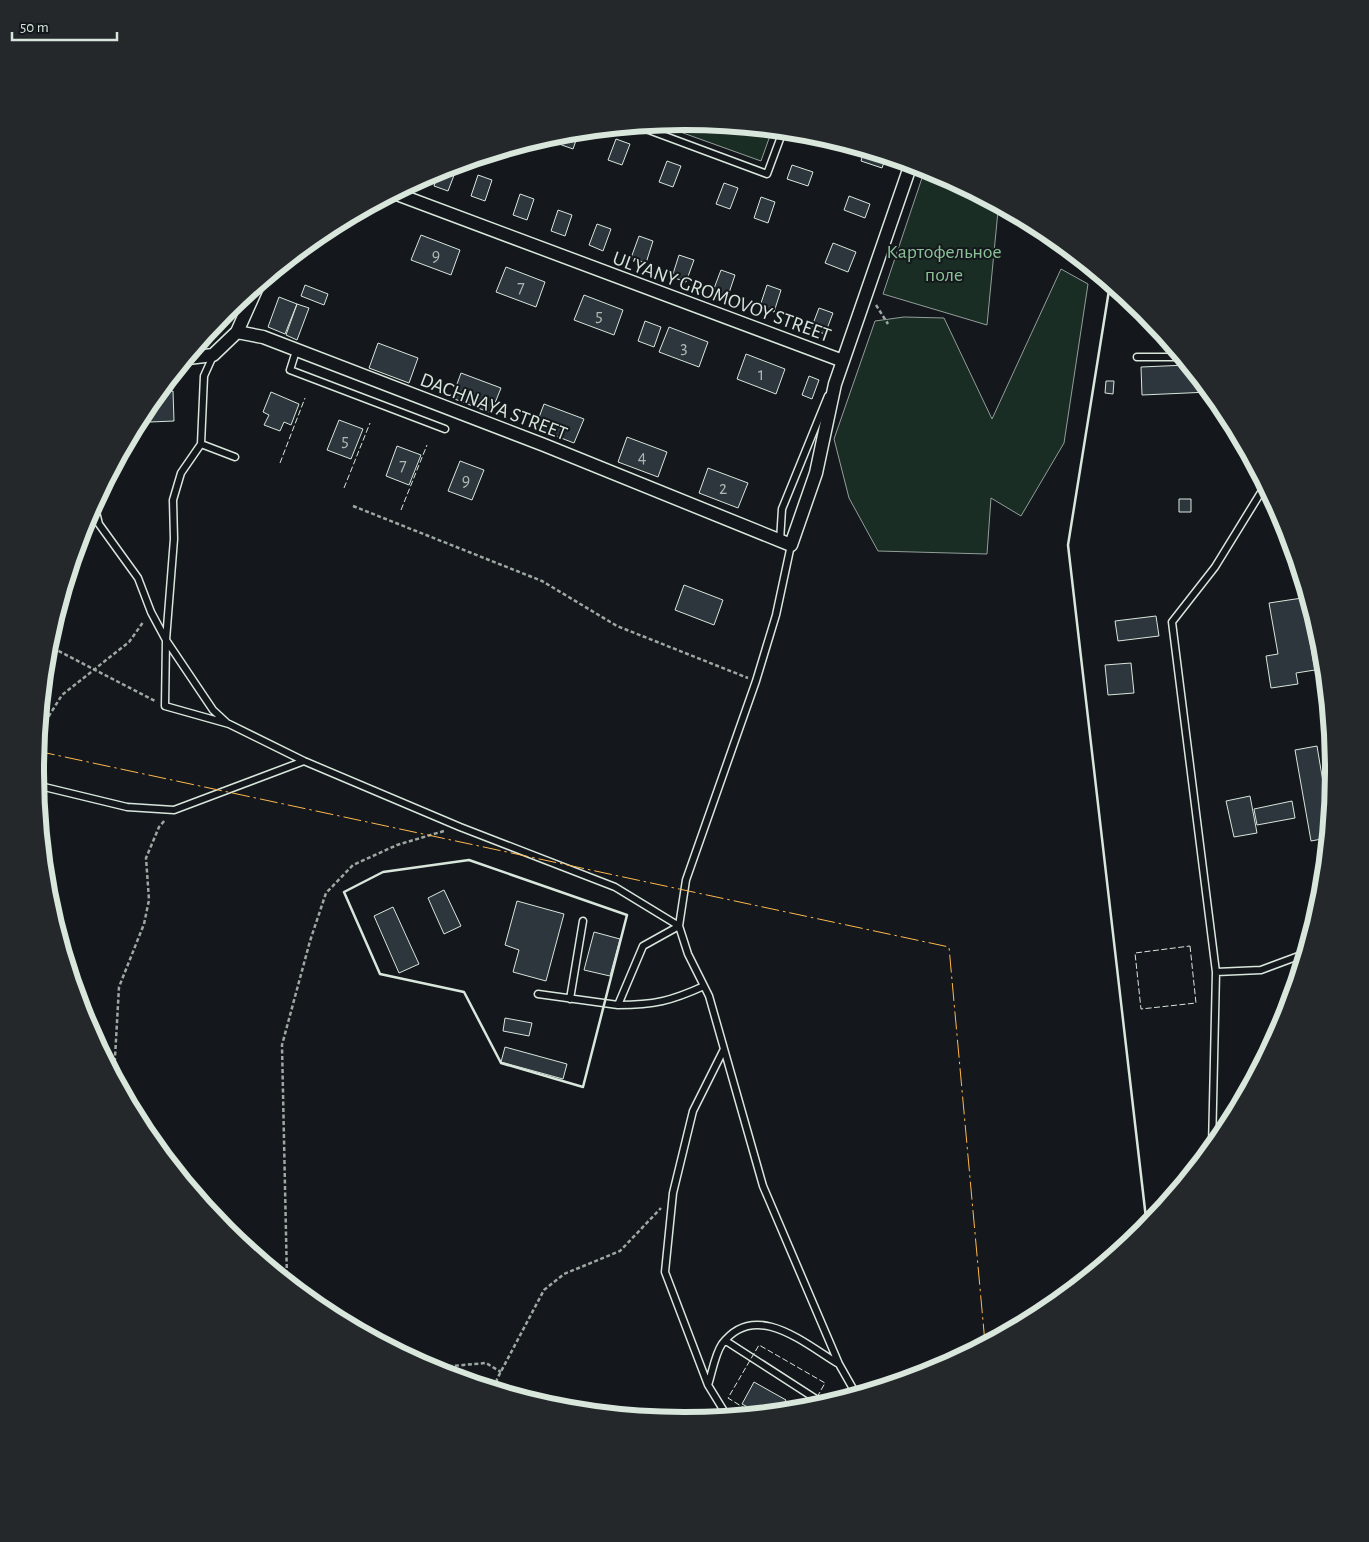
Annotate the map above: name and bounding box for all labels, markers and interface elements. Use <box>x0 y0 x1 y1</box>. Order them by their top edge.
scale bar <box>12 10 118 42</box>
text: 50 m <box>20 20 49 35</box>
park label: Картофельное поле <box>886 242 1002 285</box>
house number: 9 <box>432 247 440 265</box>
street label: UL'YANY GROMOVOY STREET <box>610 248 834 346</box>
house number: 7 <box>517 279 525 297</box>
house number: 5 <box>595 307 603 325</box>
house number: 3 <box>680 339 688 357</box>
house number: 1 <box>758 366 764 384</box>
street label: DACHNAYA STREET <box>417 370 570 444</box>
house number: 5 <box>341 432 349 450</box>
house number: 4 <box>638 449 647 467</box>
house number: 7 <box>399 457 407 475</box>
house number: 9 <box>462 472 470 490</box>
house number: 2 <box>719 480 727 498</box>

